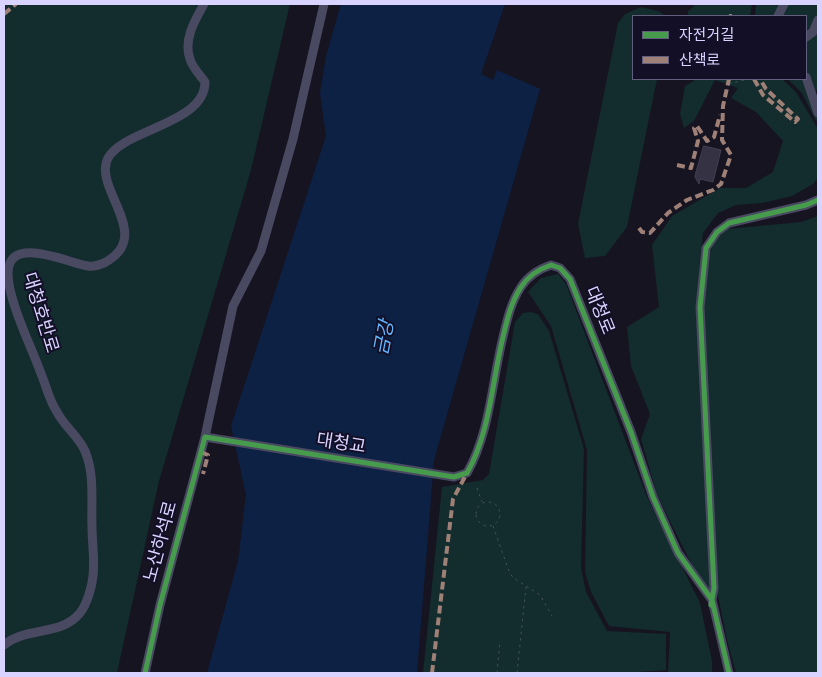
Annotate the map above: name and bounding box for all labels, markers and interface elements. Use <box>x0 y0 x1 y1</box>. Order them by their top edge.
legend <box>632 15 807 80</box>
text: 자전거길 <box>679 25 734 46</box>
text: 산책로 <box>679 50 720 71</box>
street label: 대청호반로 <box>17 270 61 356</box>
street label: 대청로 <box>579 284 617 338</box>
water label: 금강 <box>371 319 401 357</box>
street label: 대청교 <box>315 430 367 460</box>
street label: 노산하석로 <box>141 499 183 585</box>

